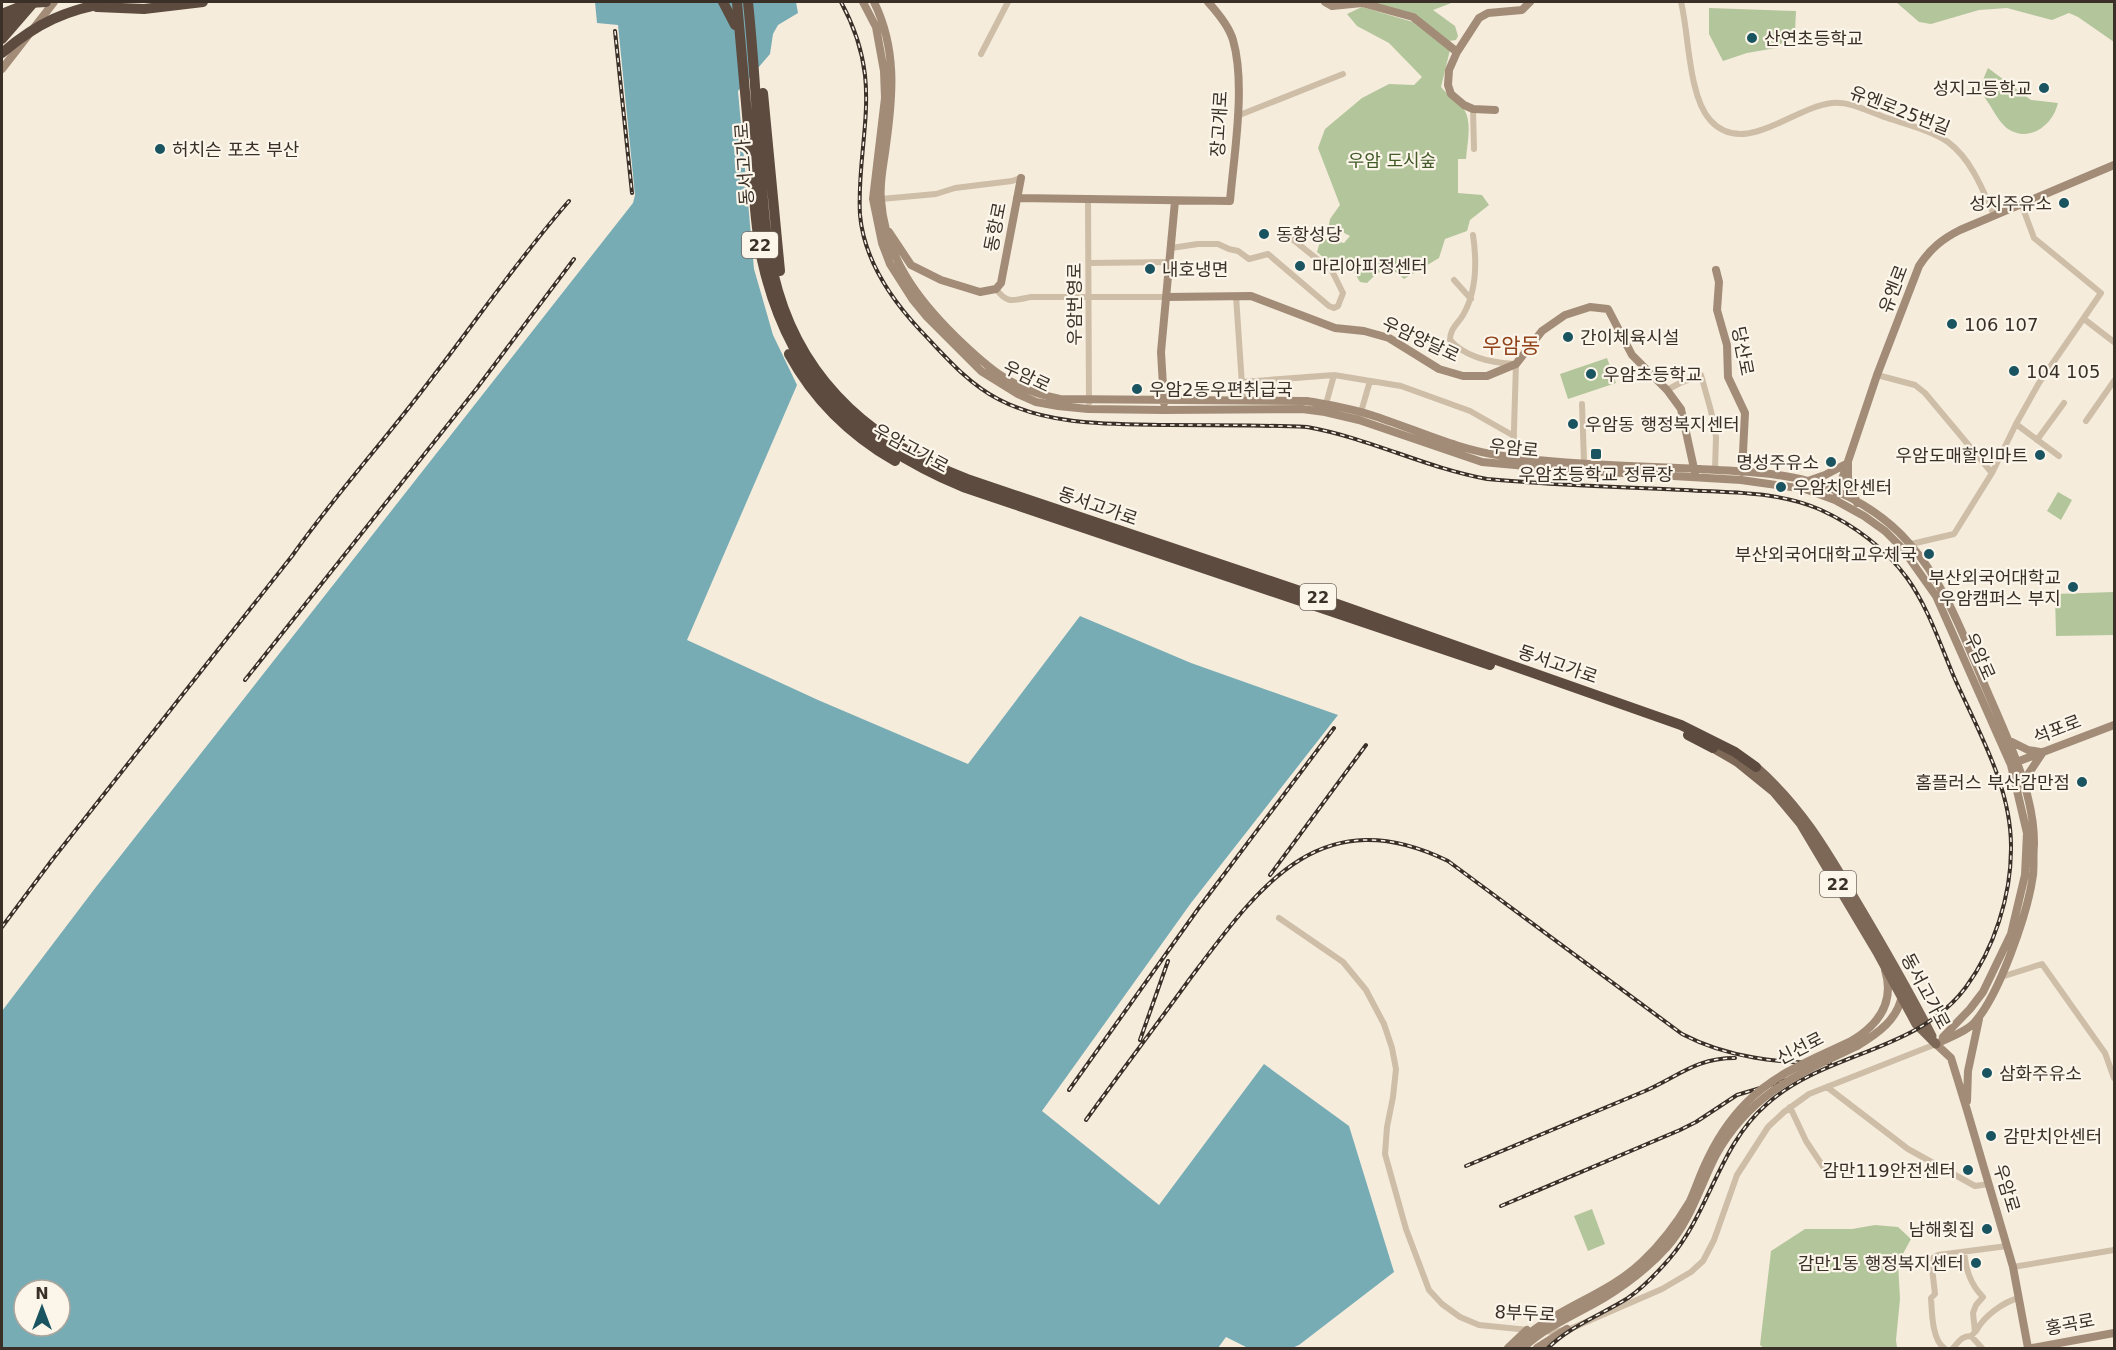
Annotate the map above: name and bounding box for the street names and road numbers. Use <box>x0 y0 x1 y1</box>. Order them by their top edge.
street label: 유엔로25번길 <box>1847 81 1953 139</box>
street label: 장고개로 <box>1207 90 1231 158</box>
street label: 동서고가로 <box>731 122 757 206</box>
street label: 동항로 <box>980 201 1010 253</box>
road number: 22 <box>742 232 778 258</box>
street label: 유엔로 <box>1874 262 1912 316</box>
street label: 우암번영로 <box>1064 263 1085 345</box>
street label: 우암양달로 <box>1379 312 1463 366</box>
street label: 당산로 <box>1728 325 1758 377</box>
street label: 우암로 <box>1000 356 1054 396</box>
street label: 우암고가로 <box>870 419 952 477</box>
street label: 우암로 <box>1488 435 1540 461</box>
street label: 동서고가로 <box>1055 483 1141 529</box>
road number: 22 <box>1300 584 1336 610</box>
street label: 우암로 <box>1960 629 2000 683</box>
street label: 동서고가로 <box>1515 641 1601 687</box>
street label: 석포로 <box>2030 710 2084 748</box>
road number: 22 <box>1820 871 1856 897</box>
street label: 동서고가로 <box>1897 950 1955 1032</box>
street label: 신선로 <box>1773 1027 1827 1069</box>
street label: 우암로 <box>1990 1161 2024 1215</box>
street label: 8부두로 <box>1494 1301 1556 1325</box>
street label: 홍곡로 <box>2044 1309 2096 1339</box>

